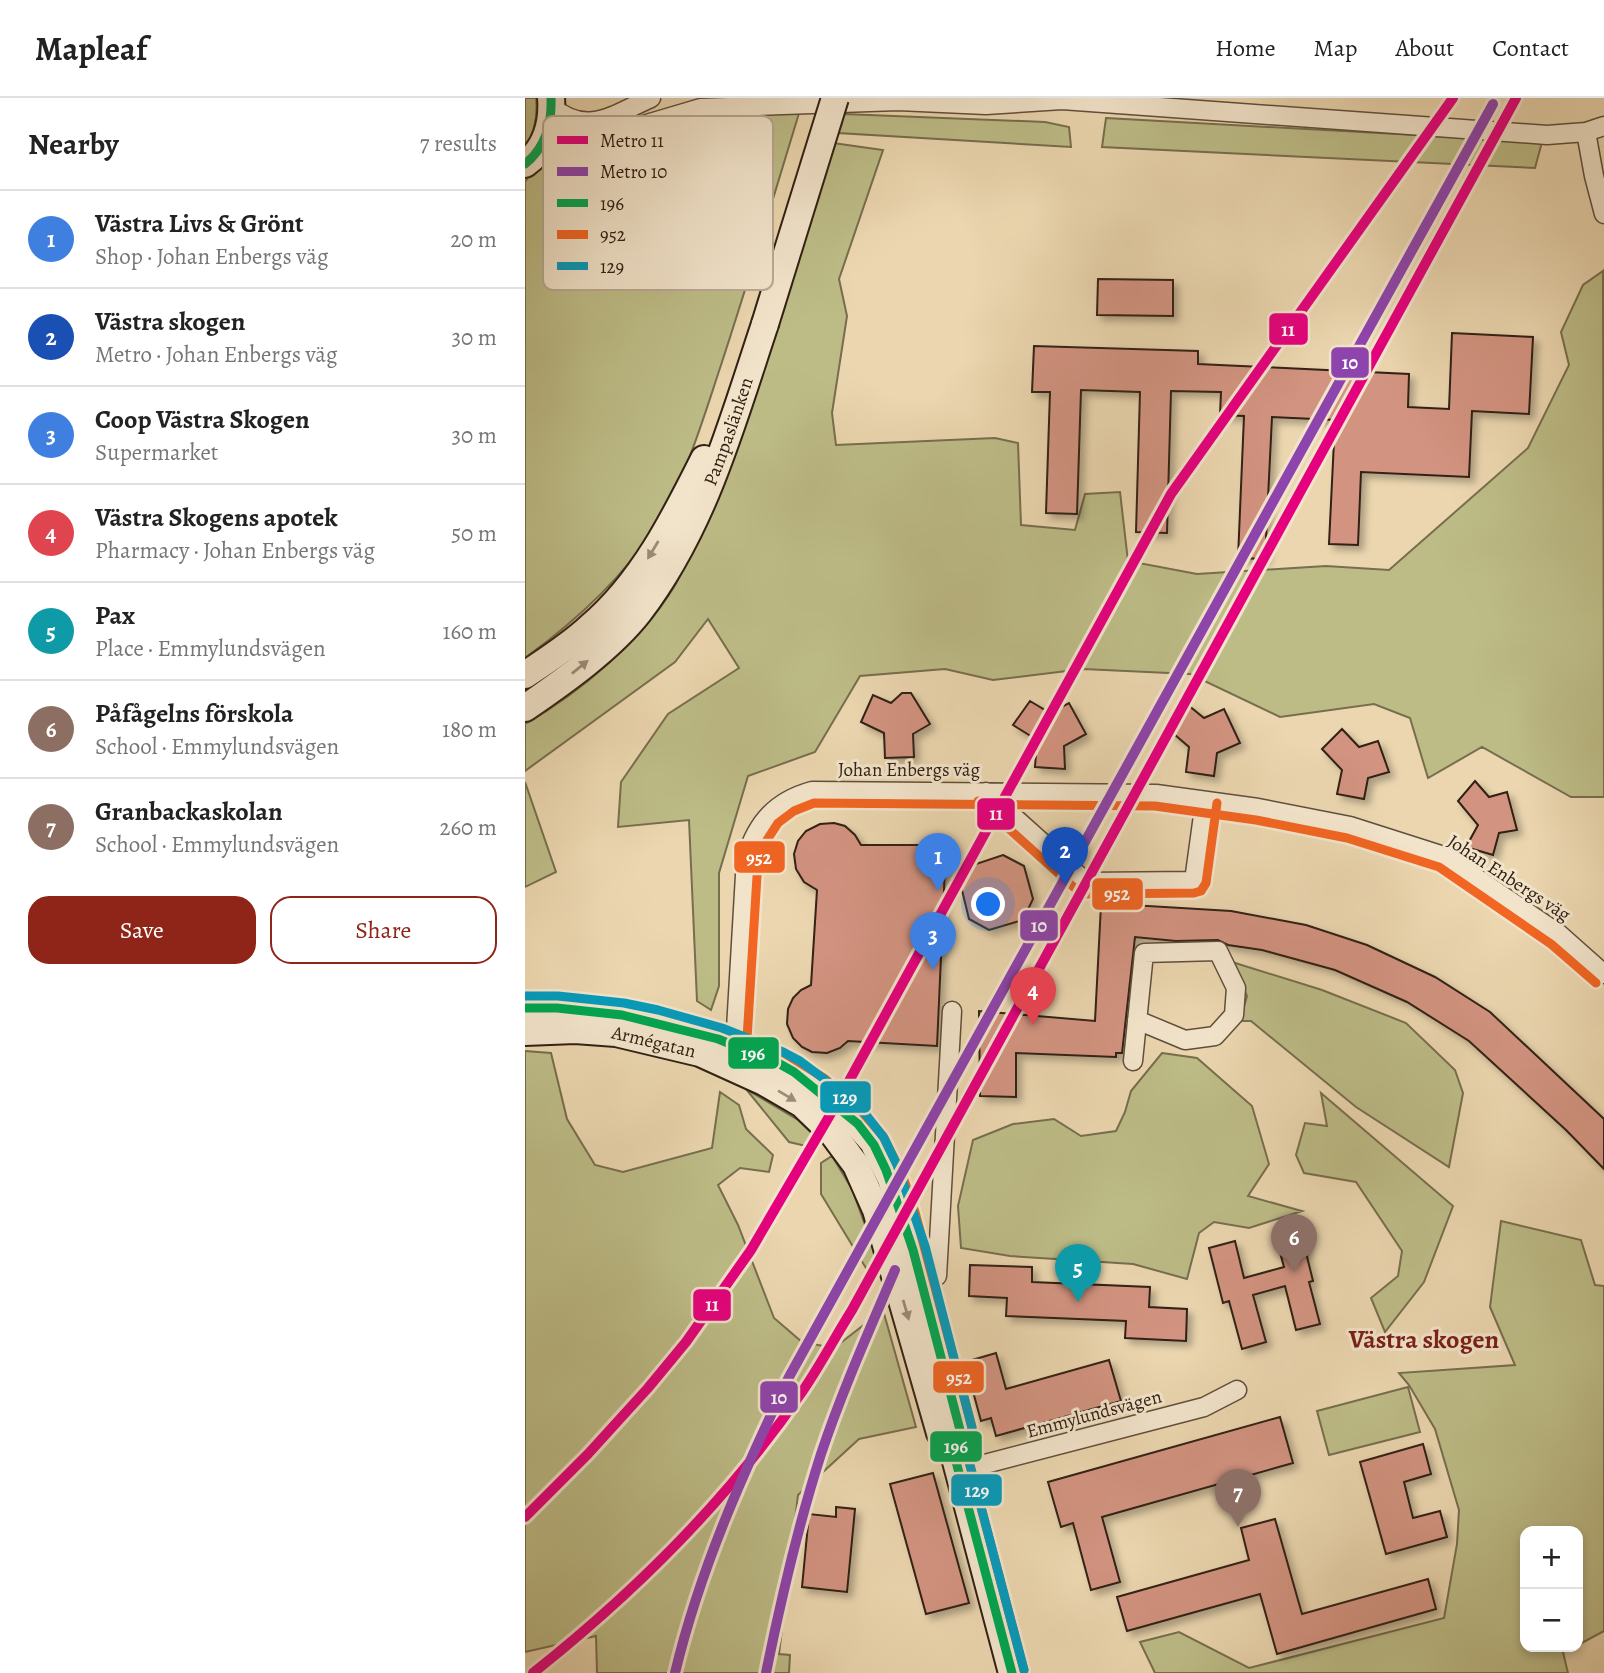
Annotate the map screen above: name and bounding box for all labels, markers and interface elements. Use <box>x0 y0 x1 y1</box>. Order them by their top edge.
text: Mapleaf <box>35 26 147 71</box>
text: Home <box>1215 32 1276 64</box>
text: Map <box>1314 32 1358 64</box>
text: About <box>1396 32 1454 64</box>
text: Contact <box>1492 32 1569 64</box>
legend <box>543 116 773 290</box>
text: Nearby <box>28 124 119 164</box>
text: 7 results <box>420 128 497 159</box>
text: Metro 11 <box>600 128 664 154</box>
text: Metro 10 <box>600 159 667 185</box>
text: 196 <box>600 191 624 217</box>
text: Västra Livs & Grönt <box>95 206 304 241</box>
text: 952 <box>600 222 626 248</box>
text: 1 <box>47 224 55 255</box>
text: 20 m <box>450 224 497 255</box>
text: Shop · Johan Enbergs väg <box>95 241 328 272</box>
text: 129 <box>600 254 624 280</box>
text: Västra skogen <box>95 304 245 339</box>
line badge: 11 <box>1268 312 1309 346</box>
text: 11 <box>1281 317 1295 343</box>
text: 2 <box>45 322 57 353</box>
text: 30 m <box>451 322 497 353</box>
text: Metro · Johan Enbergs väg <box>95 339 338 370</box>
line badge: 10 <box>1330 346 1370 379</box>
text: 10 <box>1342 350 1359 376</box>
street label: Pampaslänken <box>697 374 760 490</box>
text: Coop Västra Skogen <box>95 402 310 437</box>
text: 3 <box>46 420 56 451</box>
text: 30 m <box>451 420 497 451</box>
text: Supermarket <box>95 437 218 468</box>
text: Västra Skogens apotek <box>95 500 338 535</box>
text: 4 <box>46 518 56 549</box>
text: 50 m <box>451 518 497 549</box>
text: Pharmacy · Johan Enbergs väg <box>95 535 375 566</box>
one-way arrow <box>647 541 660 560</box>
text: Pax <box>95 598 135 633</box>
text: 5 <box>46 616 56 647</box>
text: 160 m <box>443 616 497 647</box>
text: Place · Emmylundsvägen <box>95 633 326 664</box>
one-way arrow <box>570 660 588 675</box>
text: Påfågelns förskola <box>95 696 294 731</box>
text: 6 <box>46 714 56 745</box>
text: 180 m <box>442 714 497 745</box>
text: School · Emmylundsvägen <box>95 731 339 762</box>
street label: Johan Enbergs väg <box>838 757 981 783</box>
text: Granbackaskolan <box>95 794 283 829</box>
line badge: 11 <box>976 797 1016 831</box>
text: 11 <box>989 801 1003 827</box>
text: 7 <box>46 812 56 843</box>
text: 260 m <box>439 812 497 843</box>
pin: 2 <box>1042 827 1088 885</box>
street label: Johan Enbergs väg <box>1442 828 1576 928</box>
text: School · Emmylundsvägen <box>95 829 339 860</box>
pin: 1 <box>915 833 961 891</box>
line badge: 952 <box>733 840 786 874</box>
text: 952 <box>746 845 772 871</box>
line badge: 952 <box>1091 877 1144 911</box>
text: 952 <box>1104 881 1130 907</box>
your location <box>971 887 1005 921</box>
button: Save <box>28 896 256 964</box>
button: Share <box>270 896 497 964</box>
line badge: 10 <box>1019 909 1059 942</box>
pin: 3 <box>910 912 956 970</box>
text: 10 <box>1031 913 1048 939</box>
pin: 4 <box>1010 967 1056 1025</box>
street label: Armégatan <box>608 1019 699 1065</box>
line badge: 196 <box>727 1036 780 1070</box>
text: 196 <box>741 1041 765 1067</box>
line badge: 129 <box>819 1080 872 1114</box>
text: 129 <box>833 1085 858 1111</box>
one-way arrow <box>778 1089 797 1102</box>
pin: 6 <box>1271 1214 1317 1272</box>
pin: 5 <box>1055 1244 1101 1302</box>
line badge: 11 <box>692 1288 732 1322</box>
text: 11 <box>705 1292 719 1318</box>
one-way arrow <box>901 1300 911 1321</box>
district label: Västra skogen <box>1348 1322 1500 1357</box>
line badge: 952 <box>932 1360 985 1394</box>
text: 952 <box>946 1365 972 1391</box>
line badge: 10 <box>759 1380 799 1414</box>
street label: Emmylundsvägen <box>1023 1383 1165 1445</box>
text: 10 <box>771 1385 788 1411</box>
line badge: 196 <box>929 1430 983 1463</box>
text: 196 <box>944 1434 968 1460</box>
pin: 7 <box>1215 1469 1261 1527</box>
line badge: 129 <box>950 1473 1003 1507</box>
text: 129 <box>965 1478 990 1504</box>
map controls <box>1520 1526 1583 1652</box>
button: + <box>1520 1526 1583 1589</box>
button: − <box>1520 1589 1583 1652</box>

